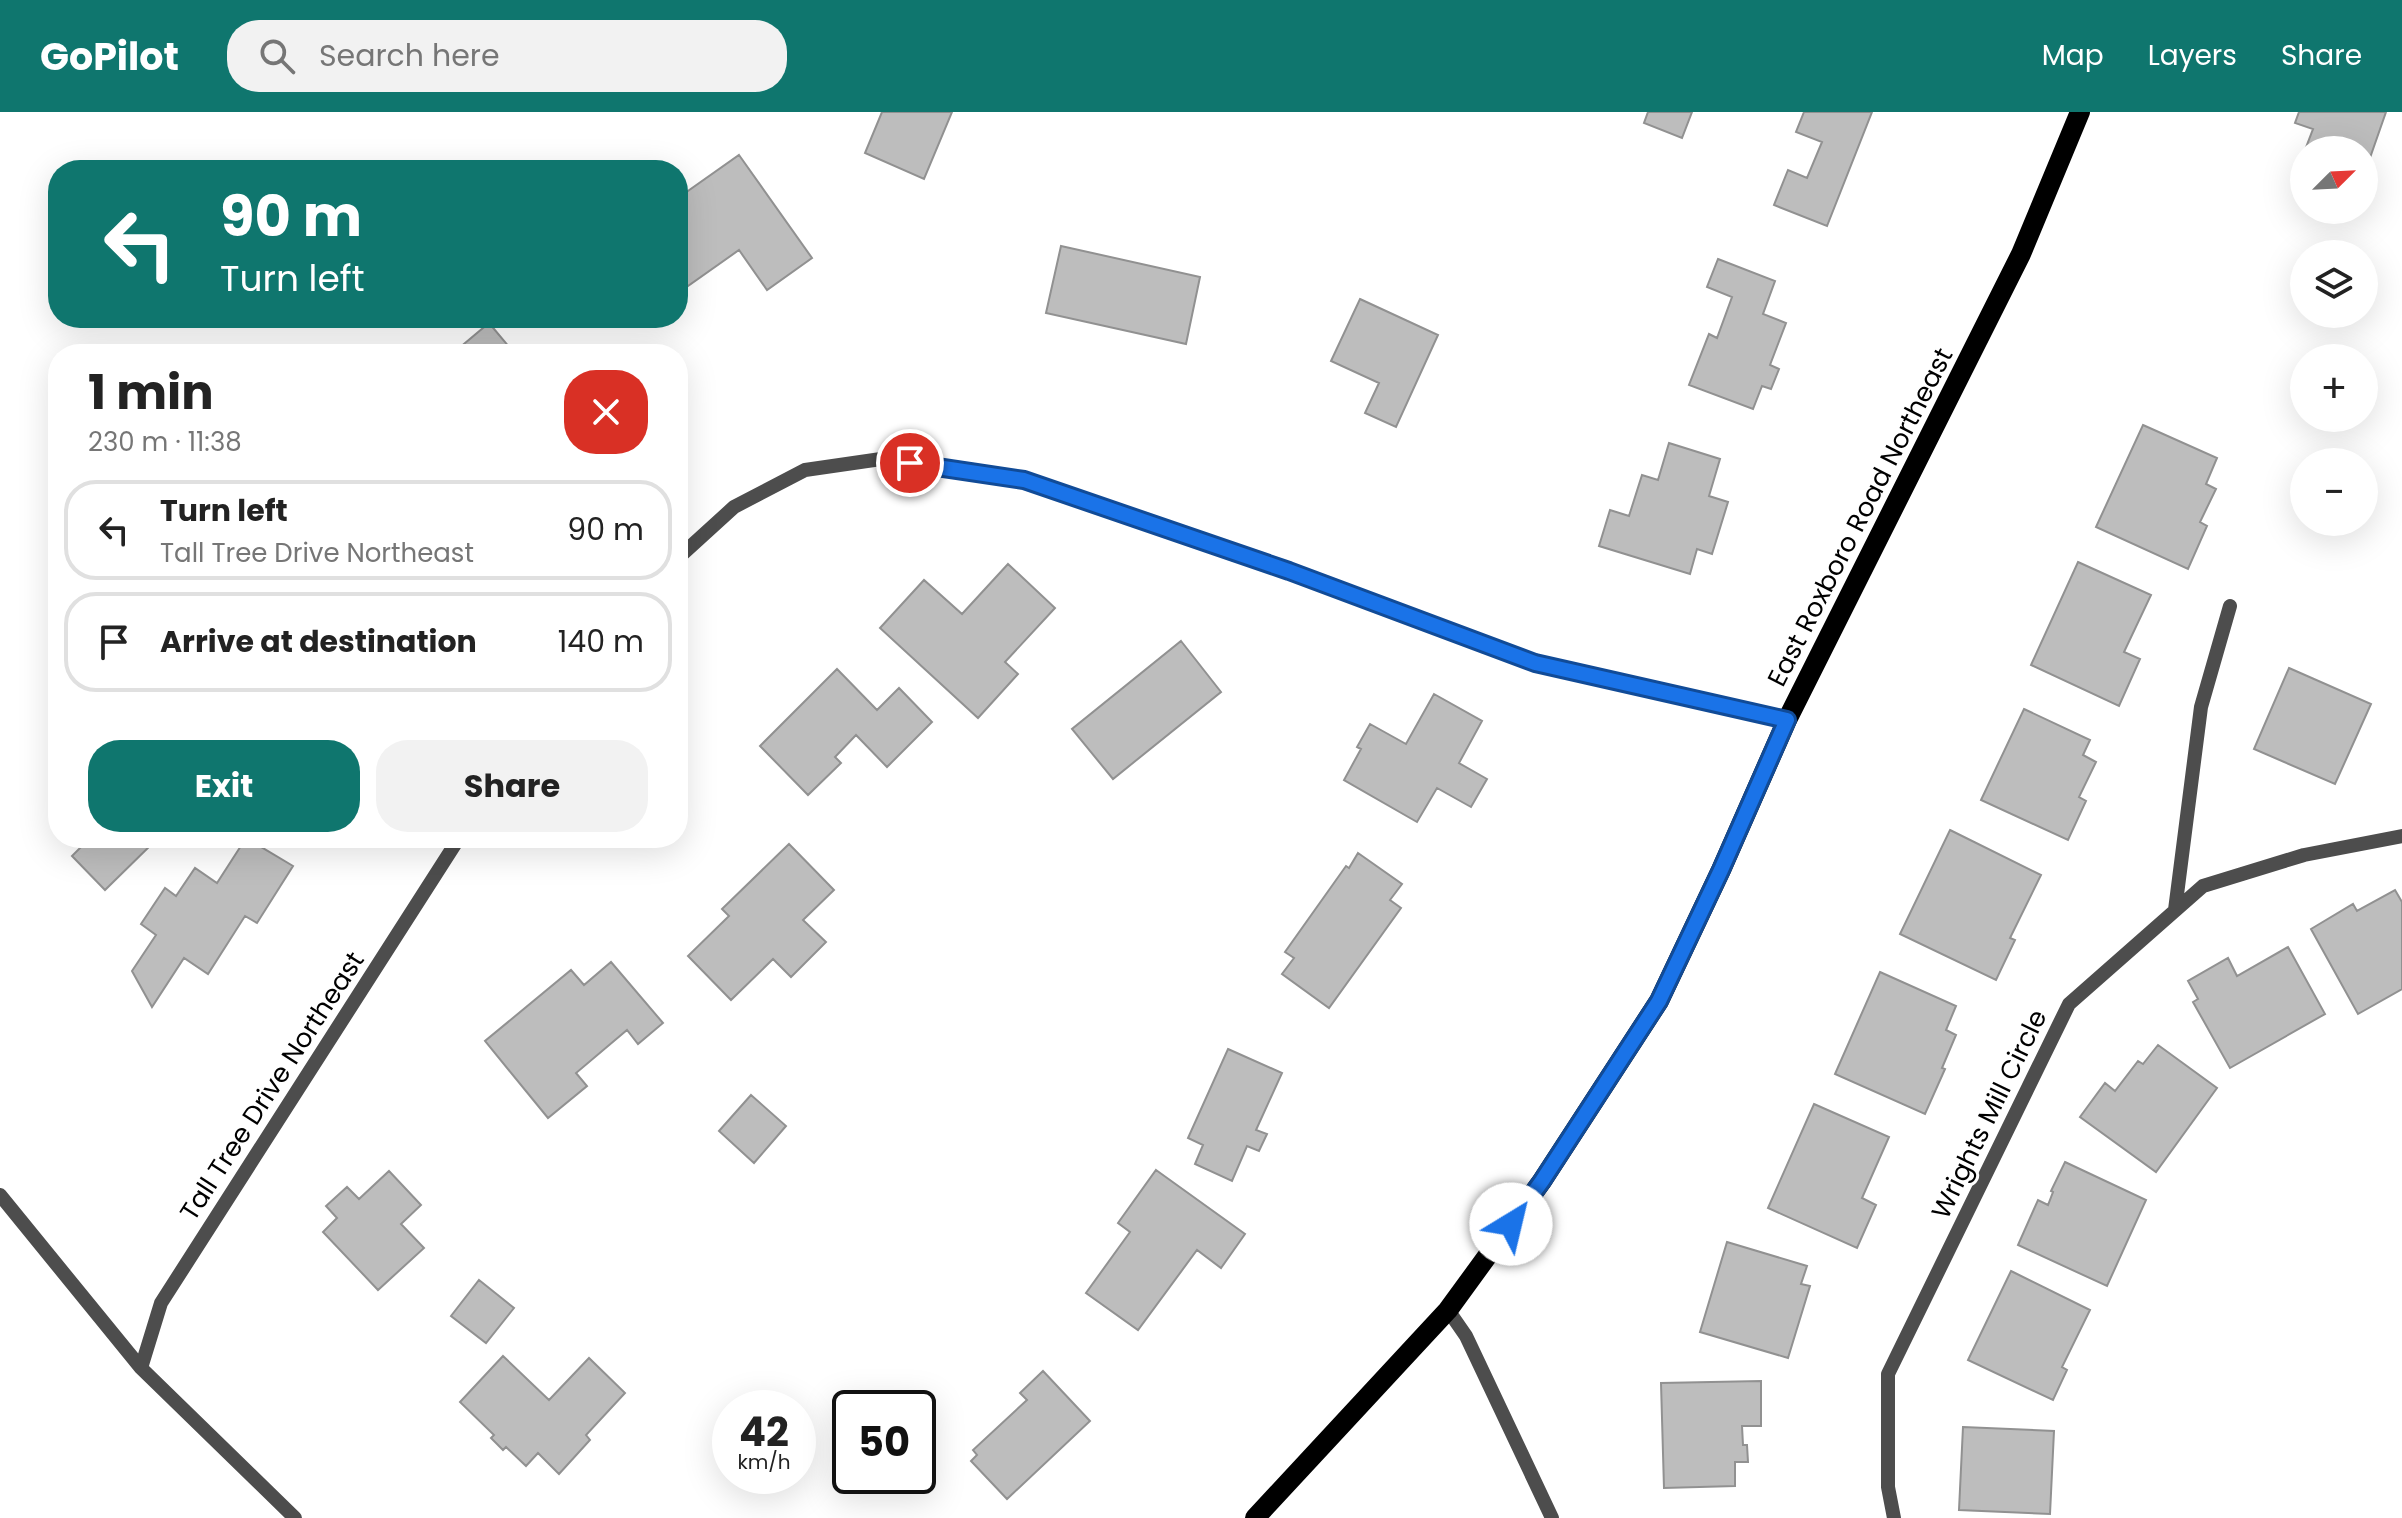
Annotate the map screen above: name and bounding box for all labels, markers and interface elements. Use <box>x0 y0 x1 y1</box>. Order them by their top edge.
search box <box>227 20 787 92</box>
text: GoPilot <box>40 30 179 83</box>
icon: search <box>255 34 299 78</box>
text: Search here <box>319 34 500 77</box>
text: Map <box>2042 36 2104 75</box>
text: Layers <box>2148 36 2237 75</box>
text: Share <box>2281 36 2362 75</box>
north arrow <box>2290 136 2378 224</box>
map controls <box>2290 136 2378 536</box>
text: 90 m <box>220 177 362 256</box>
icon: left <box>88 192 192 296</box>
button: layers <box>2290 240 2378 328</box>
text: Turn left <box>220 253 365 304</box>
street label: East Roxboro Road Northeast <box>1759 342 1961 692</box>
button: + <box>2290 344 2378 432</box>
text: 1 min <box>88 359 214 426</box>
button: close <box>564 370 648 454</box>
text: 230 m · 11:38 <box>88 424 242 460</box>
pin <box>876 429 944 497</box>
icon: arrive <box>888 441 932 485</box>
button: − <box>2290 448 2378 536</box>
text: Turn left <box>160 489 288 532</box>
icon: left <box>92 508 136 552</box>
text: 90 m <box>567 508 644 551</box>
text: Tall Tree Drive Northeast <box>160 535 474 571</box>
icon: arrive <box>92 620 136 664</box>
text: Arrive at destination <box>160 620 477 663</box>
text: 140 m <box>558 620 644 663</box>
button: Exit <box>88 740 360 832</box>
button: Share <box>376 740 648 832</box>
street label: Tall Tree Drive Northeast <box>171 945 373 1227</box>
street label: Wrights Mill Circle <box>1923 1003 2055 1225</box>
position arrow <box>1469 1182 1553 1266</box>
speed limit sign: 50 <box>832 1390 936 1494</box>
text: 42 <box>739 1404 789 1460</box>
text: km/h <box>737 1448 791 1476</box>

